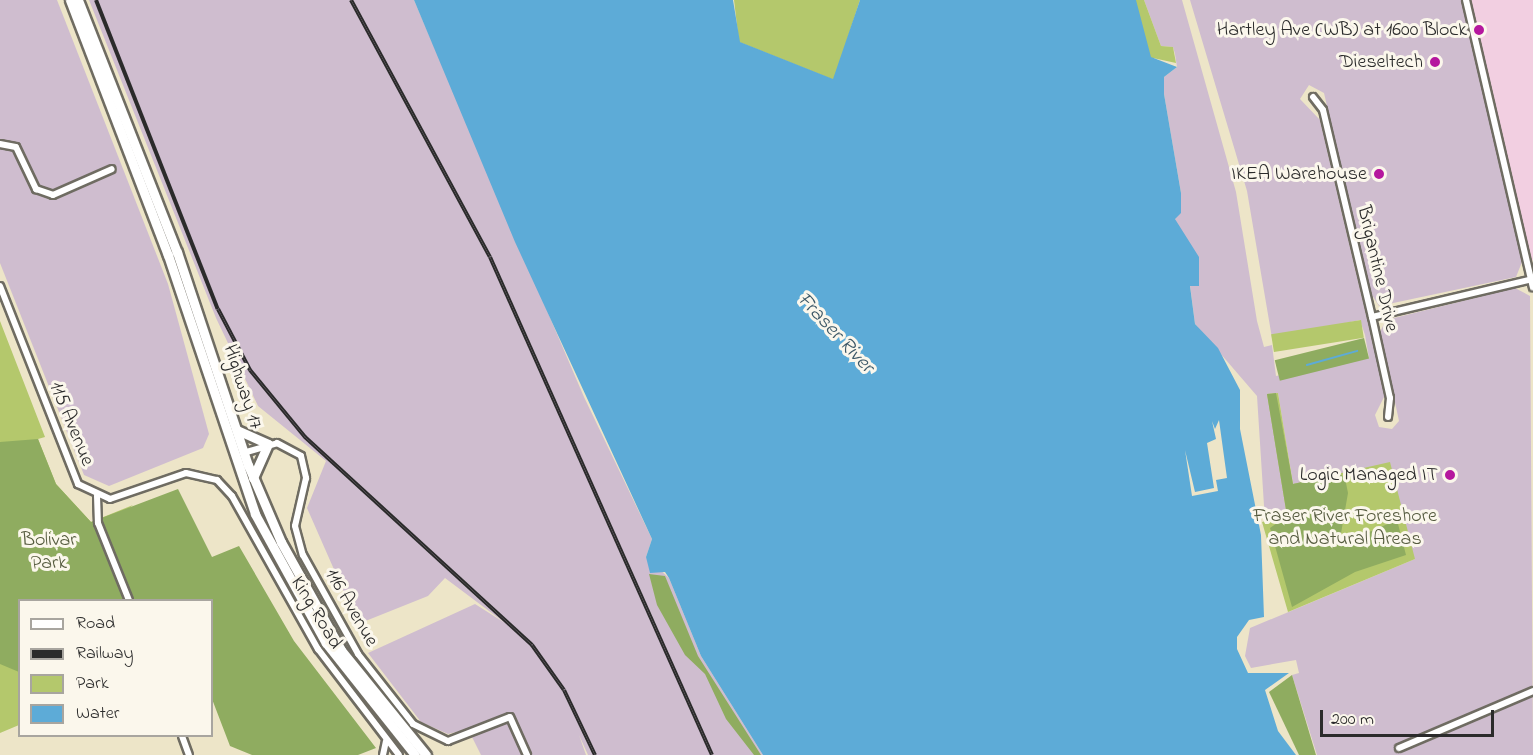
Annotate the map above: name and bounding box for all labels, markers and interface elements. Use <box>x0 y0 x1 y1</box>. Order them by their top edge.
place label: Hartley Ave (WB) at 1600 Block <box>1217 18 1467 42</box>
marker: Hartley Ave (WB) at 1600 Block <box>1472 23 1486 37</box>
place label: Dieseltech <box>1339 50 1423 74</box>
marker: Dieseltech <box>1428 55 1442 69</box>
place label: IKEA Warehouse <box>1231 162 1367 186</box>
marker: IKEA Warehouse <box>1372 167 1386 181</box>
street label: Brigantine Drive <box>1351 204 1403 334</box>
water label: Fraser River <box>791 287 879 379</box>
street label: Highway 17 <box>217 342 267 432</box>
street label: 115 Avenue <box>43 378 99 470</box>
place label: Logic Managed IT <box>1300 463 1438 487</box>
marker: Logic Managed IT <box>1443 468 1457 482</box>
park label: Fraser River Foreshore and Natural Areas <box>1253 505 1437 552</box>
park label: Bolivar Park <box>22 528 76 575</box>
street label: 116 Avenue <box>319 565 383 651</box>
street label: King Road <box>285 572 347 654</box>
legend <box>18 599 213 737</box>
text: Road <box>76 611 115 637</box>
text: Railway <box>76 641 133 667</box>
text: Park <box>76 671 109 697</box>
scale bar <box>1323 698 1497 736</box>
text: Water <box>76 701 119 727</box>
text: 200 m <box>1331 707 1374 733</box>

